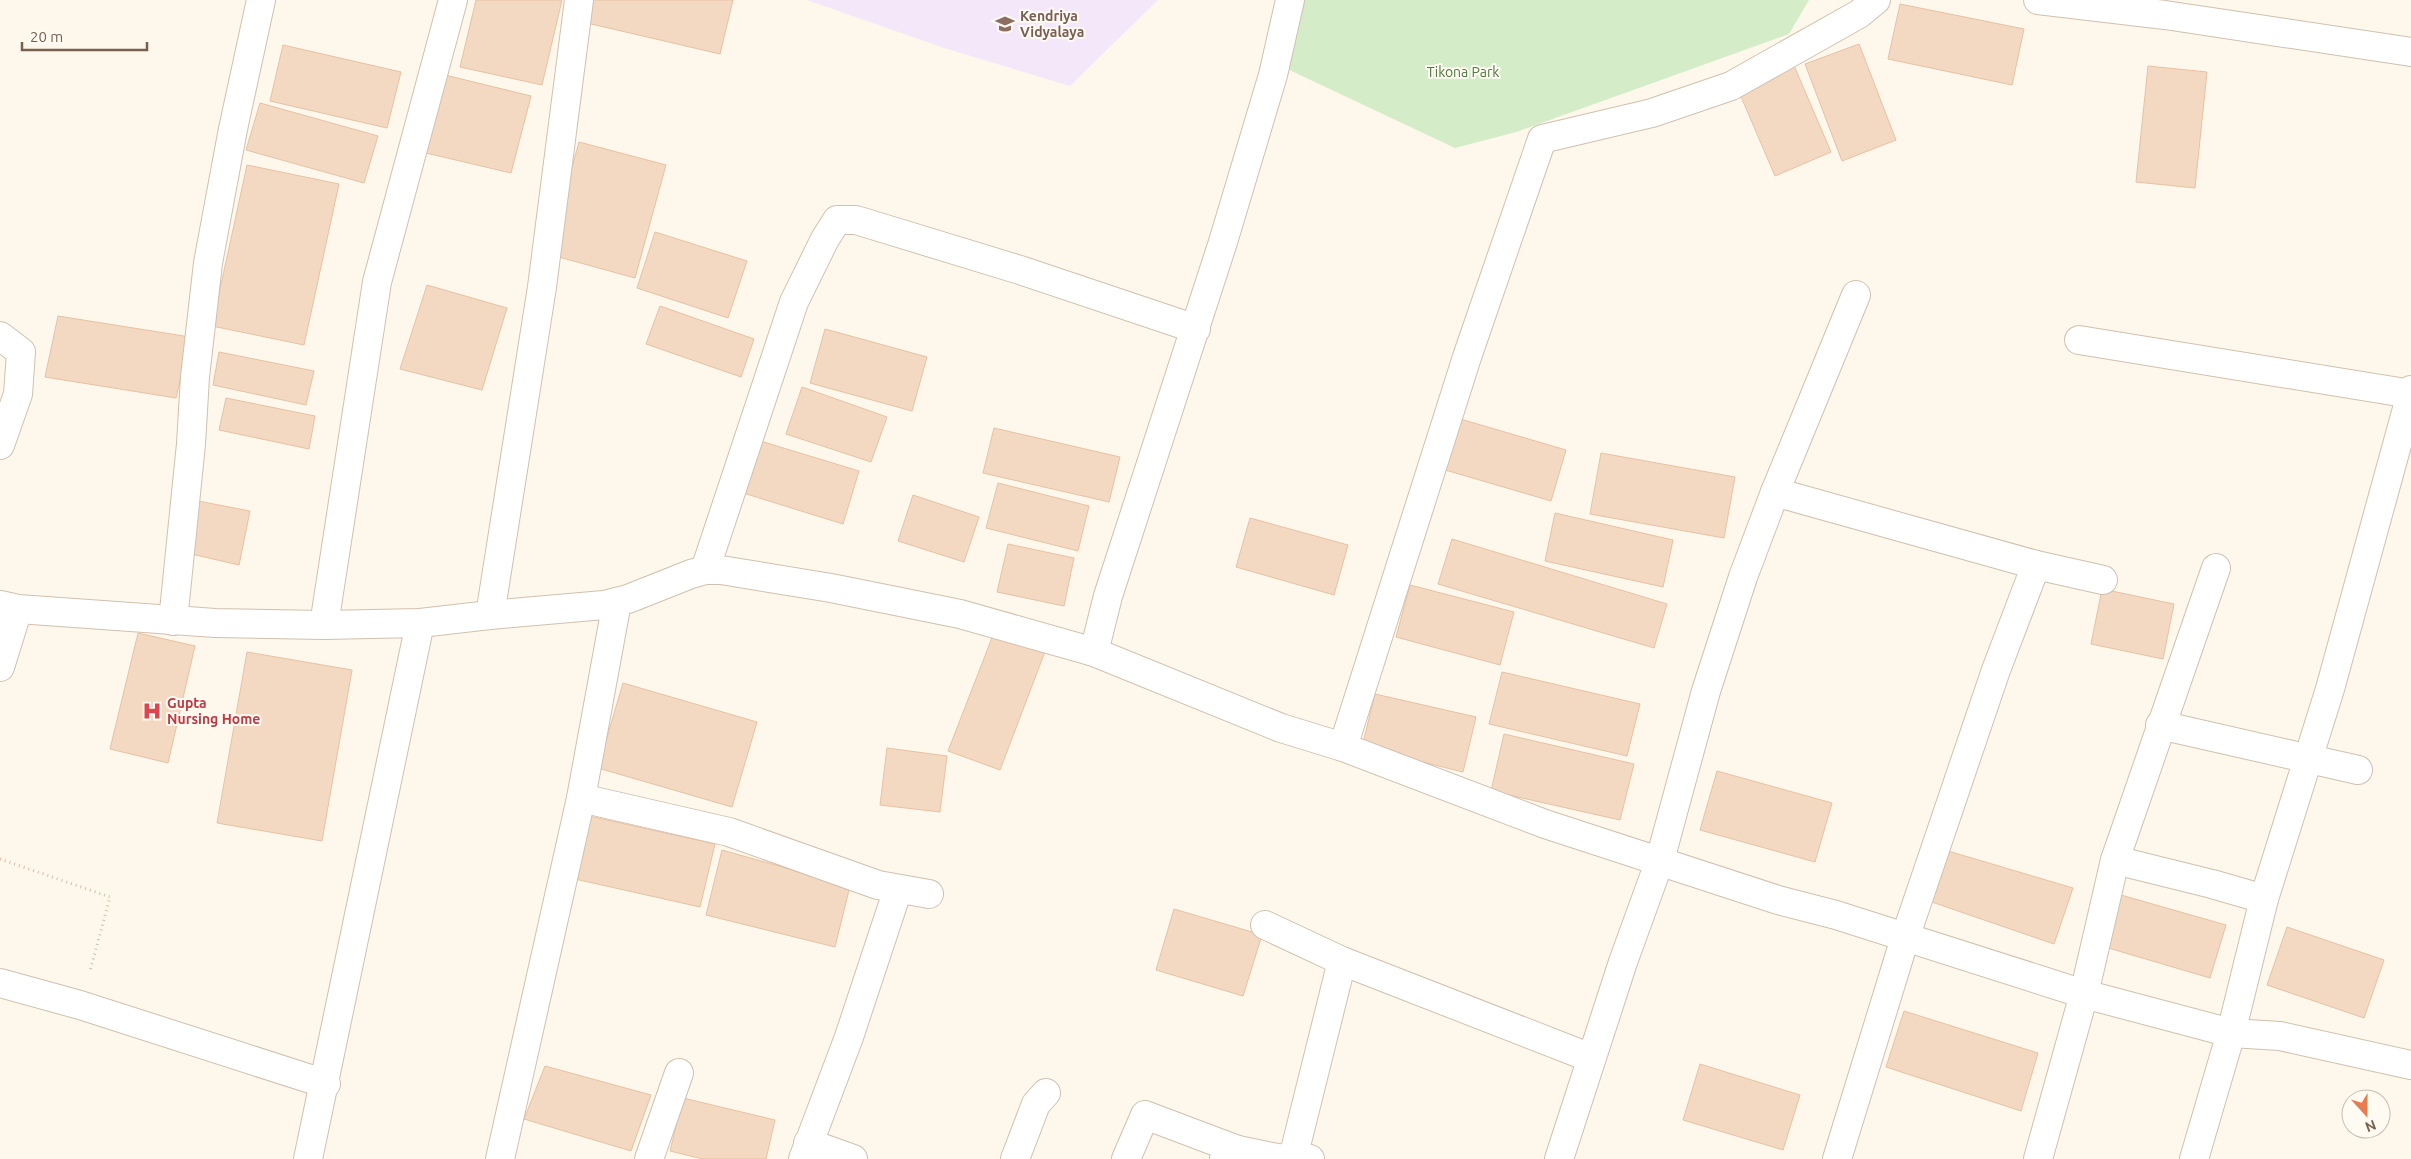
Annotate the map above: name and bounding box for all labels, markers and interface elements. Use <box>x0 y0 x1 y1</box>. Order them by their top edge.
place label: Kendriya Vidyalaya <box>1020 8 1084 40</box>
school or university icon: Kendriya Vidyalaya <box>994 13 1016 35</box>
scale bar <box>22 20 148 52</box>
text: 20 m <box>30 28 63 45</box>
park label: Tikona Park <box>1427 64 1499 80</box>
place label: Gupta Nursing Home <box>167 695 260 727</box>
hospital icon: Gupta Nursing Home <box>141 700 163 722</box>
north arrow <box>2341 1089 2391 1139</box>
text: N <box>2363 1117 2378 1135</box>

